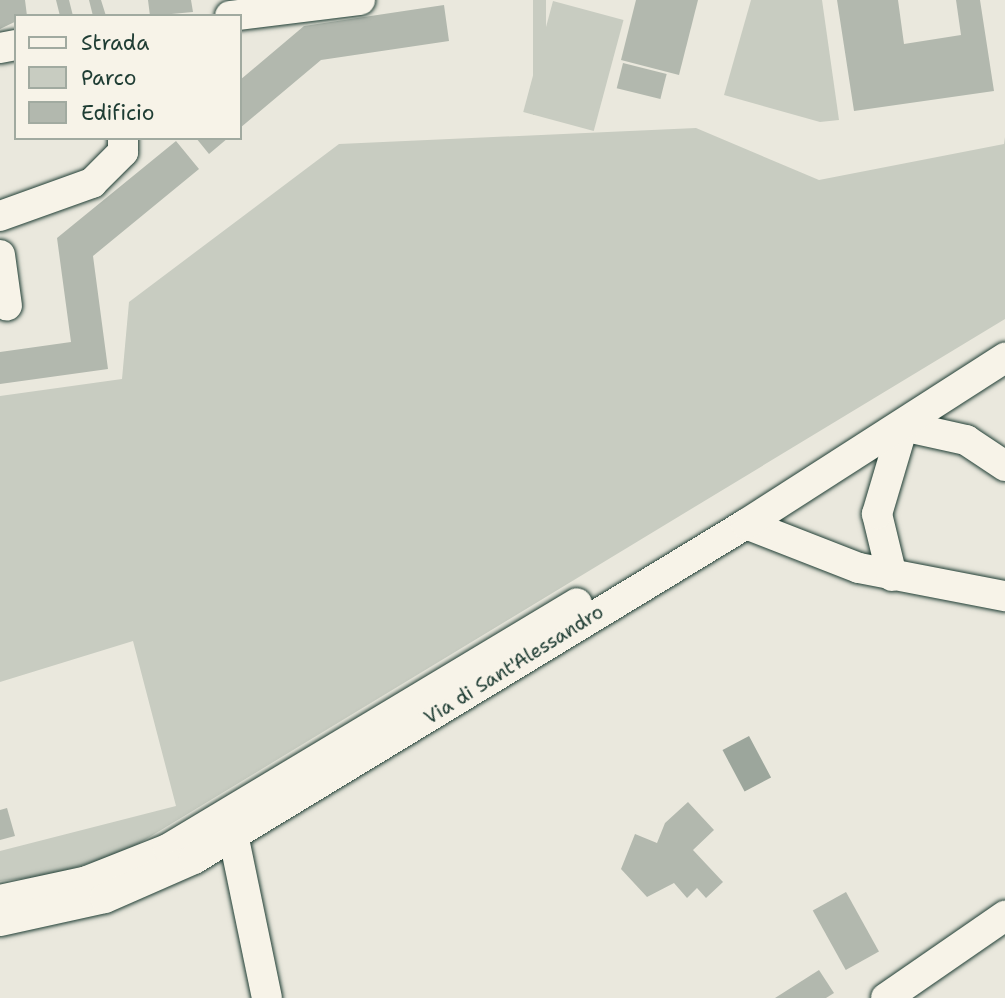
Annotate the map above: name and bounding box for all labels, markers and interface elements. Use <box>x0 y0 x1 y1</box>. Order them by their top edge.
legend <box>14 14 242 140</box>
text: Strada <box>81 29 149 57</box>
text: Parco <box>81 64 136 92</box>
text: Edificio <box>81 99 154 127</box>
street label: Via di Sant'Alessandro <box>420 600 608 730</box>

